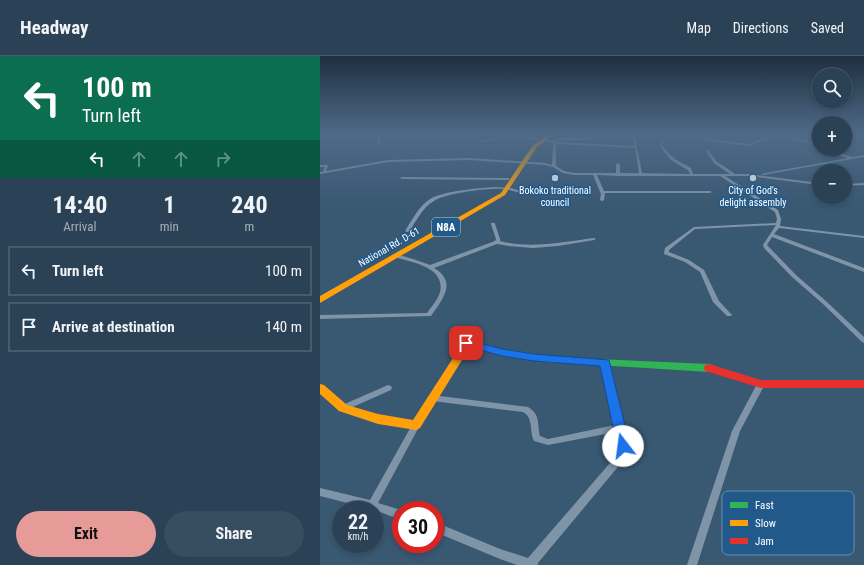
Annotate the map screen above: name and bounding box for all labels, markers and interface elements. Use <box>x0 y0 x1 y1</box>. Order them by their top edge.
text: Headway <box>20 16 88 39</box>
text: Map <box>687 20 711 36</box>
text: Directions <box>733 20 789 36</box>
text: Saved <box>811 20 844 36</box>
map controls <box>812 68 852 204</box>
button: search <box>812 68 852 108</box>
text: 100 m <box>82 71 152 104</box>
icon: left <box>16 72 68 124</box>
text: Turn left <box>82 105 141 126</box>
button: + <box>812 116 852 156</box>
icon: left <box>86 148 108 170</box>
icon: ahead <box>128 148 150 170</box>
icon: ahead <box>170 148 192 170</box>
icon: right <box>212 148 234 170</box>
button: − <box>812 164 852 204</box>
marker: Bokoko traditional council <box>550 173 560 183</box>
marker: City of God's delight assembly <box>748 173 758 183</box>
place label: Bokoko traditional council <box>519 185 591 208</box>
place label: City of God's delight assembly <box>720 185 786 208</box>
text: 14:40 <box>52 191 107 219</box>
text: 1 <box>163 191 175 219</box>
text: 240 <box>231 191 268 219</box>
road number: N8A <box>432 218 460 236</box>
text: Arrival <box>63 219 96 234</box>
text: min <box>160 219 179 234</box>
text: m <box>245 219 254 234</box>
street label: National Rd. D-61 <box>356 225 422 269</box>
icon: left <box>18 260 40 282</box>
text: Turn left <box>52 262 103 280</box>
text: 100 m <box>265 262 302 280</box>
icon: arrive <box>18 316 40 338</box>
text: Arrive at destination <box>52 318 175 336</box>
text: 140 m <box>265 318 302 336</box>
pin <box>449 326 483 360</box>
icon: arrive <box>455 332 477 354</box>
position arrow <box>602 425 644 467</box>
legend <box>722 491 854 555</box>
text: Fast <box>755 499 774 512</box>
speed limit sign: 30 <box>392 501 444 553</box>
text: 22 <box>348 510 368 534</box>
button: Exit <box>16 511 156 557</box>
button: Share <box>164 511 304 557</box>
text: Slow <box>755 517 776 530</box>
text: km/h <box>348 531 368 542</box>
text: Jam <box>755 535 774 548</box>

